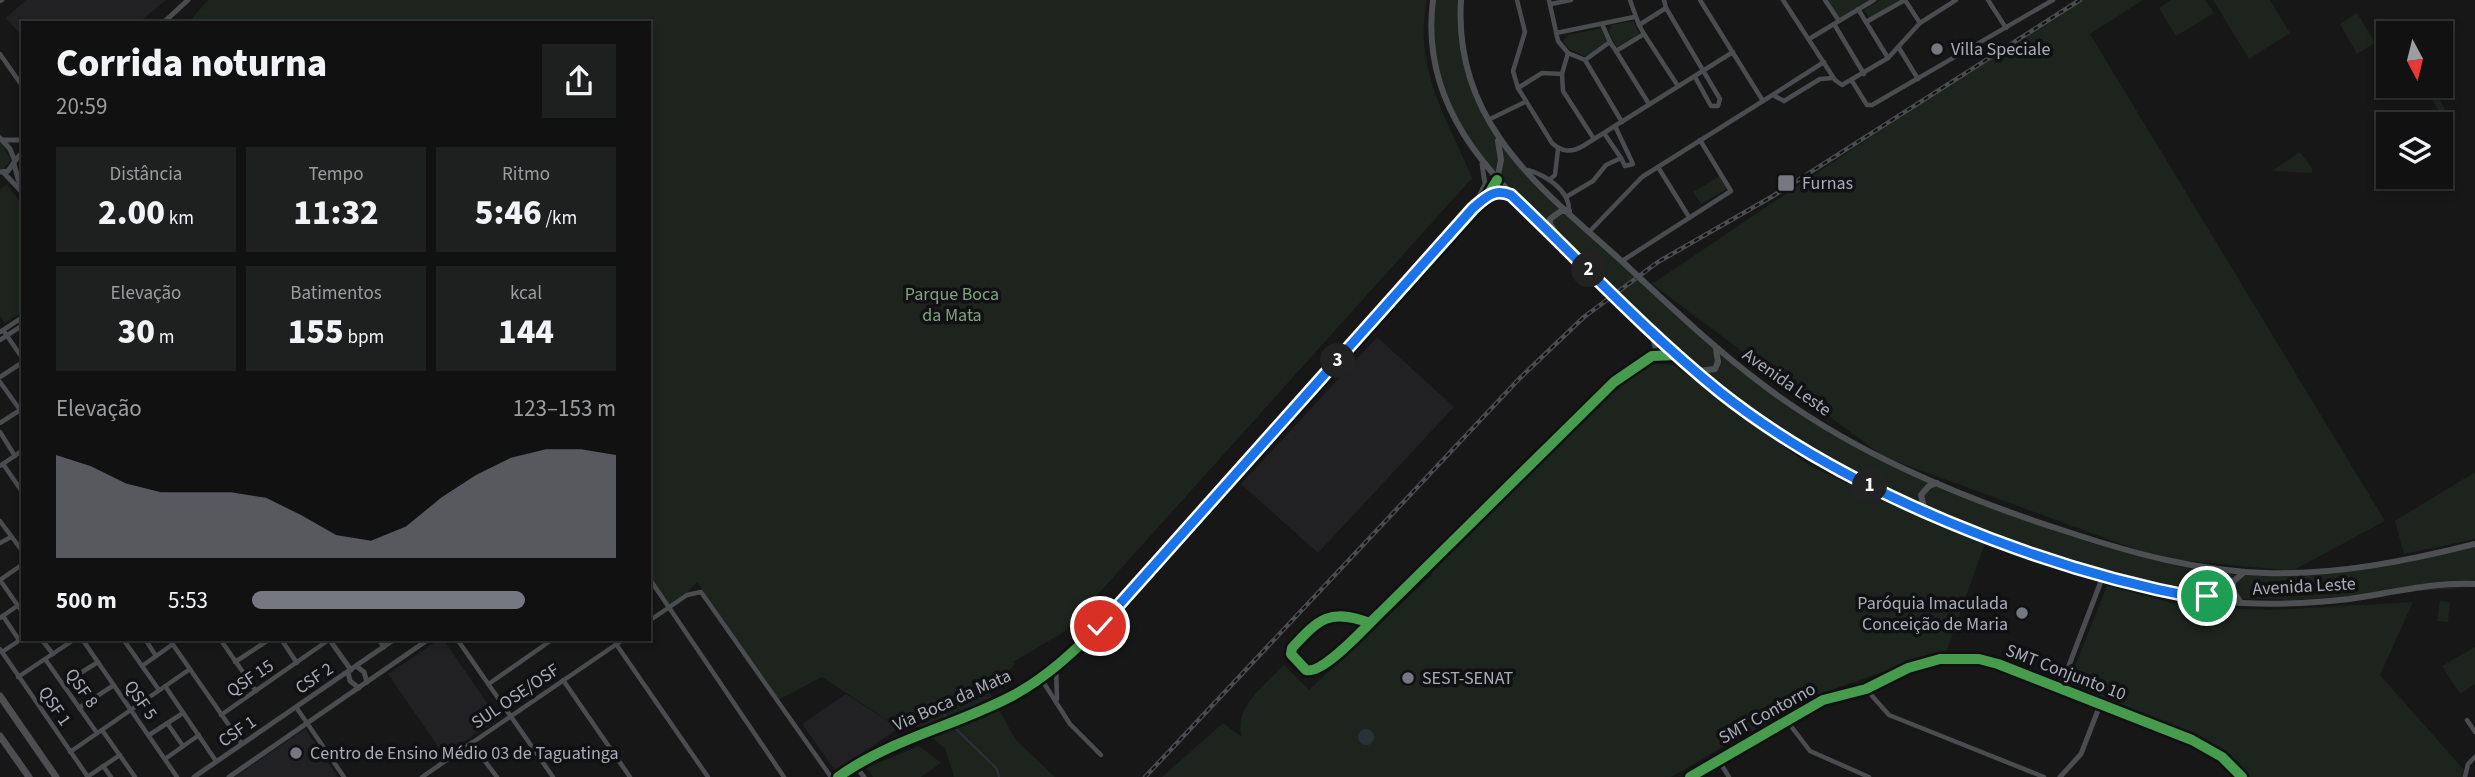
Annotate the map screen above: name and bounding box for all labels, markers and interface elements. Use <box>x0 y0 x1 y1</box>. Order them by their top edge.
north arrow <box>2376 21 2454 98</box>
map controls <box>2376 21 2453 189</box>
text: Corrida noturna <box>56 37 327 91</box>
place label: Villa Speciale <box>1951 37 2050 62</box>
marker: Villa Speciale <box>1929 41 1945 57</box>
button: share <box>542 44 616 118</box>
text: 20:59 <box>56 90 107 123</box>
button: layers <box>2376 112 2453 189</box>
text: Distância <box>110 161 182 188</box>
text: Tempo <box>309 161 363 188</box>
text: Ritmo <box>502 161 550 188</box>
place label: Furnas <box>1802 171 1853 196</box>
marker: Furnas <box>1776 173 1796 193</box>
text: 2.00 <box>98 188 165 238</box>
text: 11:32 <box>293 188 379 238</box>
text: 5:46 <box>475 188 542 238</box>
text: km <box>165 205 194 232</box>
text: /km <box>542 205 577 232</box>
pin: 2 <box>1572 252 1606 288</box>
text: 2 <box>1583 256 1594 283</box>
text: Elevação <box>111 280 181 307</box>
text: Batimentos <box>290 280 382 307</box>
text: kcal <box>510 280 542 307</box>
park label: Parque Boca da Mata <box>905 282 999 328</box>
text: 30 <box>118 307 155 357</box>
text: 155 <box>288 307 344 357</box>
text: 144 <box>498 307 554 357</box>
text: m <box>155 324 174 351</box>
text: bpm <box>344 324 384 351</box>
street label: Avenida Leste <box>1737 343 1836 422</box>
pin: 3 <box>1320 344 1356 378</box>
text: 3 <box>1332 347 1343 374</box>
text: Elevação <box>56 392 142 425</box>
text: 123–153 m <box>513 392 616 425</box>
pin: 1 <box>1853 468 1888 504</box>
text: 1 <box>1864 472 1875 499</box>
pin <box>2177 566 2237 626</box>
street label: Avenida Leste <box>2252 571 2356 602</box>
icon: arrive <box>2188 577 2226 615</box>
text: 500 m <box>56 584 117 617</box>
text: 5:53 <box>168 584 208 617</box>
place label: Paróquia Imaculada Conceição de Maria <box>1857 591 2008 637</box>
pin <box>1070 596 1130 656</box>
marker: Paróquia Imaculada Conceição de Maria <box>2014 605 2030 621</box>
icon: check <box>1081 607 1119 645</box>
street label: SMT Conjunto 10 <box>2002 638 2130 707</box>
street label: QSF 15 <box>222 653 279 703</box>
street label: CSF 2 <box>290 657 338 700</box>
street label: SUL OSE/OSF <box>466 658 564 735</box>
street label: QSF 8 <box>59 663 104 713</box>
street label: Via Boca da Mata <box>889 663 1015 738</box>
place label: SEST-SENAT <box>1422 666 1514 691</box>
marker: SEST-SENAT <box>1400 670 1416 686</box>
street label: QSF 5 <box>118 675 163 725</box>
street label: SMT Contorno <box>1714 676 1820 750</box>
street label: QSF 1 <box>32 681 77 731</box>
street label: CSF 1 <box>213 710 261 753</box>
place label: Centro de Ensino Médio 03 de Taguatinga <box>310 741 619 766</box>
marker: Centro de Ensino Médio 03 de Taguatinga <box>288 745 304 761</box>

